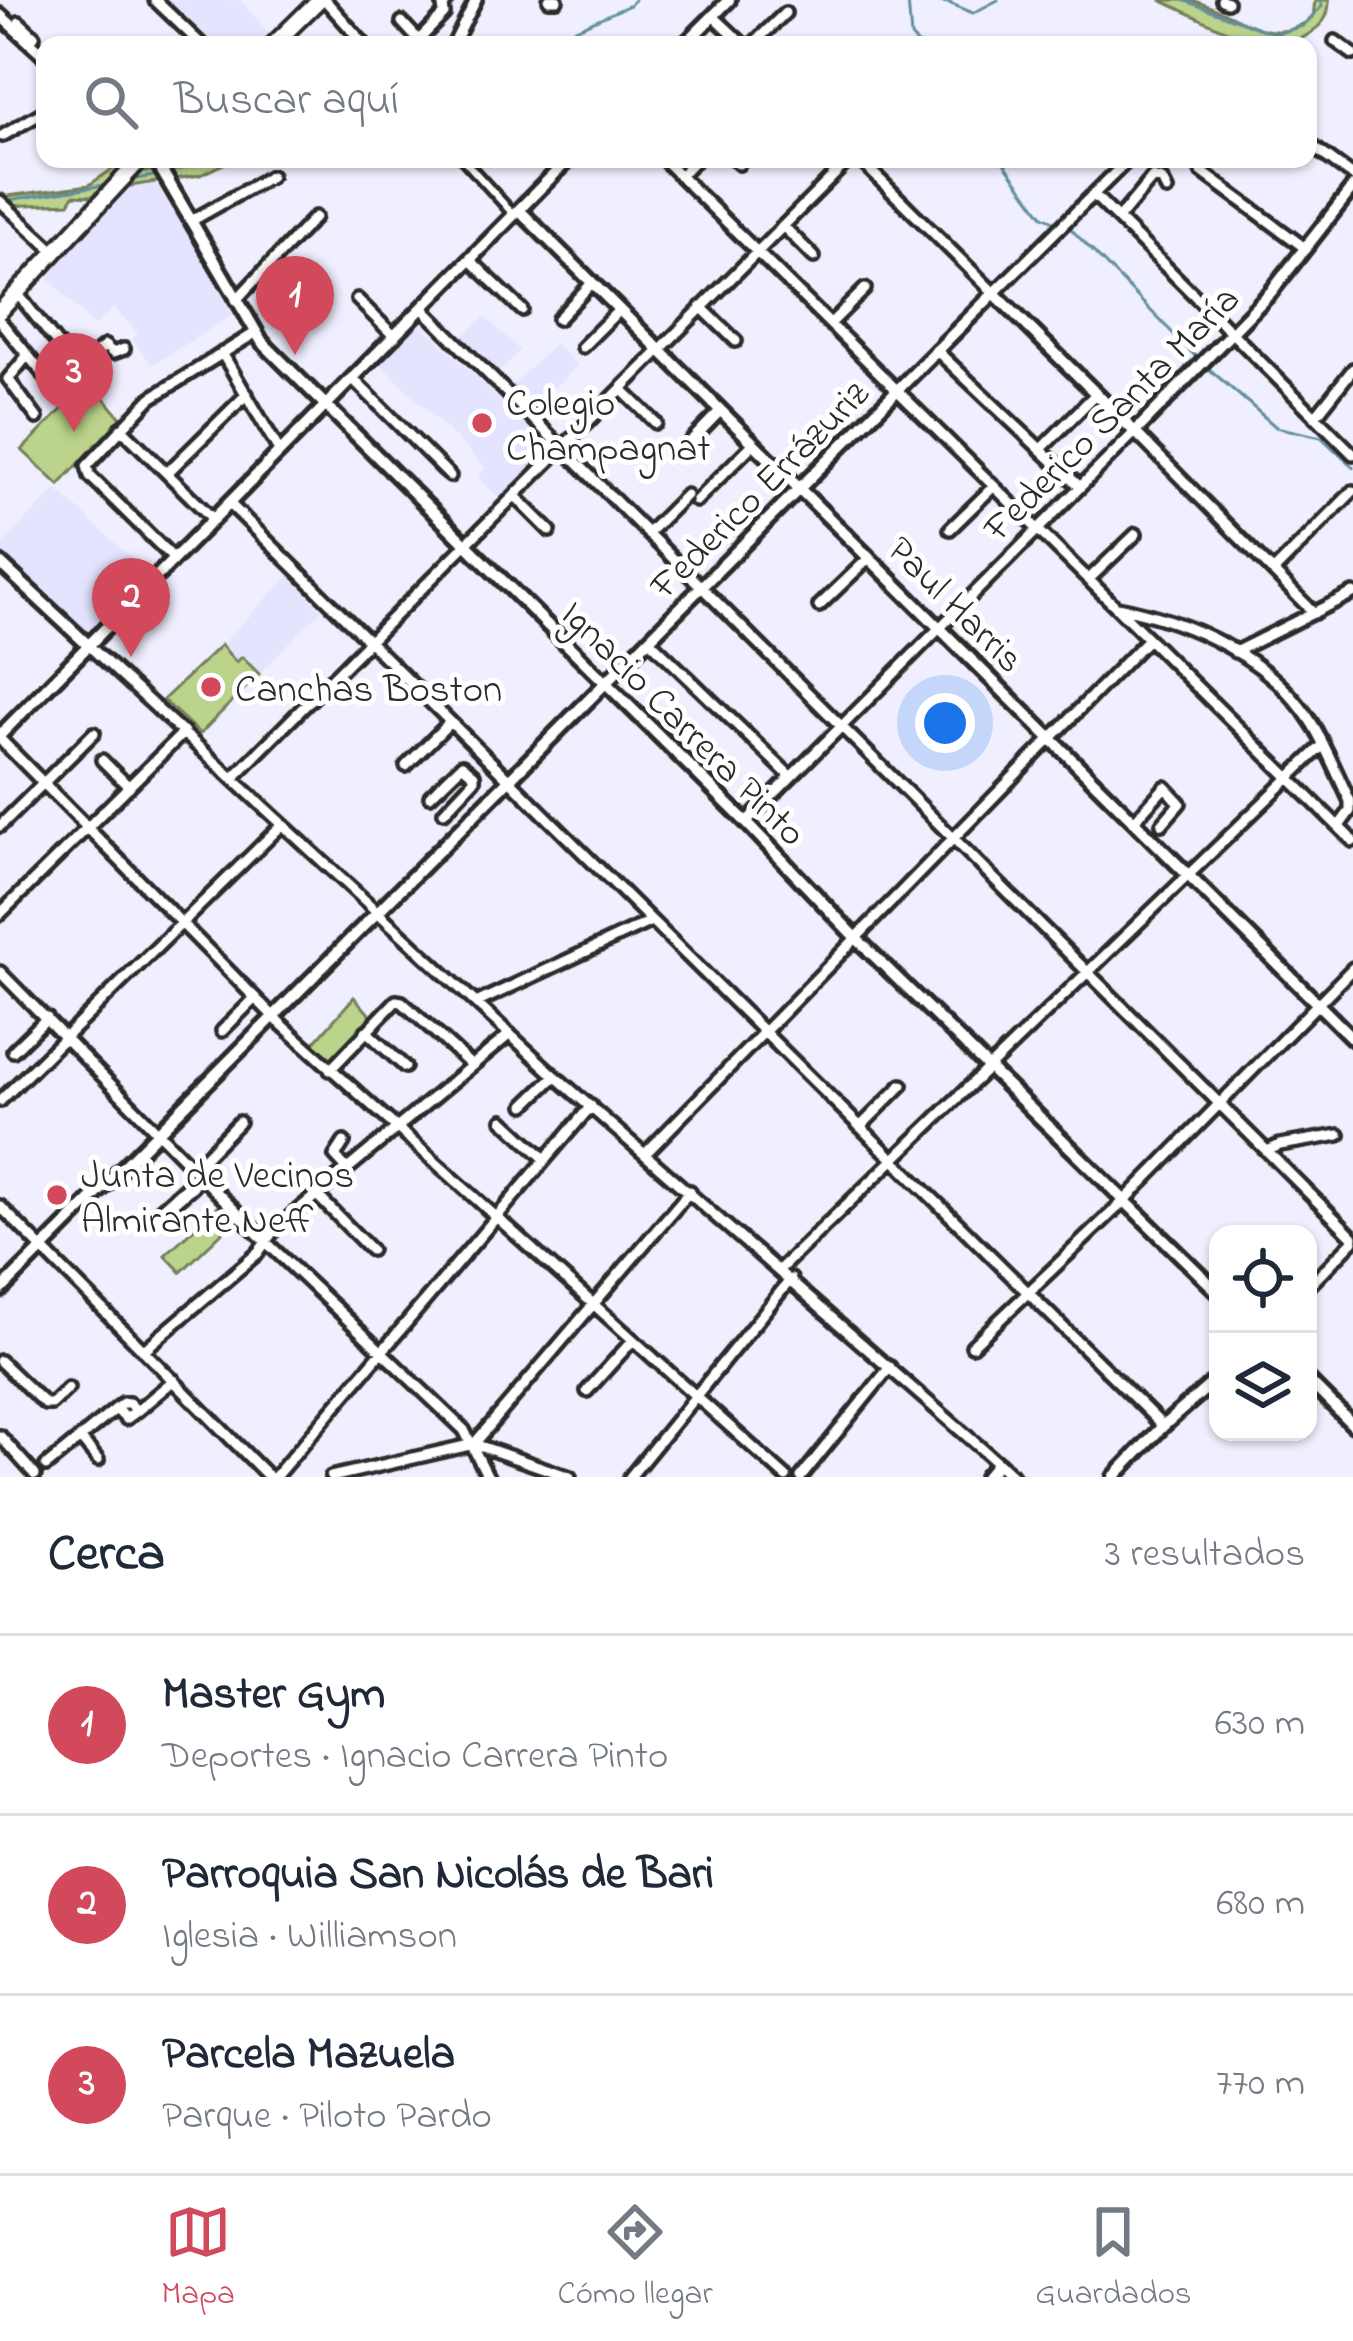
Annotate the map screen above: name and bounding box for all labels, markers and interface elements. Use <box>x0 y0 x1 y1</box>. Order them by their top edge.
search box <box>36 36 1317 168</box>
icon: search <box>78 69 144 135</box>
text: Buscar aquí <box>174 69 399 135</box>
pin: 1 <box>256 256 334 355</box>
street label: Federico Santa María <box>971 274 1255 557</box>
pin: 3 <box>35 333 113 432</box>
street label: Federico Errázuriz <box>638 368 884 615</box>
place label: Colegio Champagnat <box>506 377 710 479</box>
marker: Colegio Champagnat <box>469 410 495 436</box>
street label: Paul Harris <box>872 524 1036 688</box>
pin: 2 <box>92 558 170 657</box>
street label: Ignacio Carrera Pinto <box>546 589 818 861</box>
place label: Canchas Boston <box>235 663 502 720</box>
marker: Canchas Boston <box>198 674 224 700</box>
your location <box>915 693 975 753</box>
place label: Junta de Vecinos Almirante Neff <box>81 1149 354 1251</box>
marker: Junta de Vecinos Almirante Neff <box>44 1182 70 1208</box>
map controls <box>1209 1225 1317 1441</box>
button: locate <box>1209 1225 1317 1333</box>
button: layers <box>1209 1333 1317 1441</box>
text: Cerca <box>48 1518 165 1593</box>
text: 3 resultados <box>1105 1527 1305 1584</box>
text: Master Gym <box>162 1663 385 1729</box>
text: 1 <box>81 1696 93 1753</box>
text: 630 m <box>1215 1696 1305 1753</box>
text: Deportes · Ignacio Carrera Pinto <box>162 1729 668 1786</box>
text: Parroquia San Nicolás de Bari <box>162 1843 714 1909</box>
text: 2 <box>77 1876 97 1933</box>
text: 680 m <box>1216 1876 1305 1933</box>
text: Iglesia · Williamson <box>162 1909 457 1966</box>
text: Parcela Mazuela <box>162 2023 455 2089</box>
text: 3 <box>79 2056 95 2113</box>
text: 770 m <box>1216 2056 1305 2113</box>
text: Parque · Piloto Pardo <box>162 2089 492 2146</box>
tab: Mapa <box>161 2199 235 2319</box>
tab: Cómo llegar <box>558 2199 713 2319</box>
tab: Guardados <box>1035 2199 1192 2319</box>

